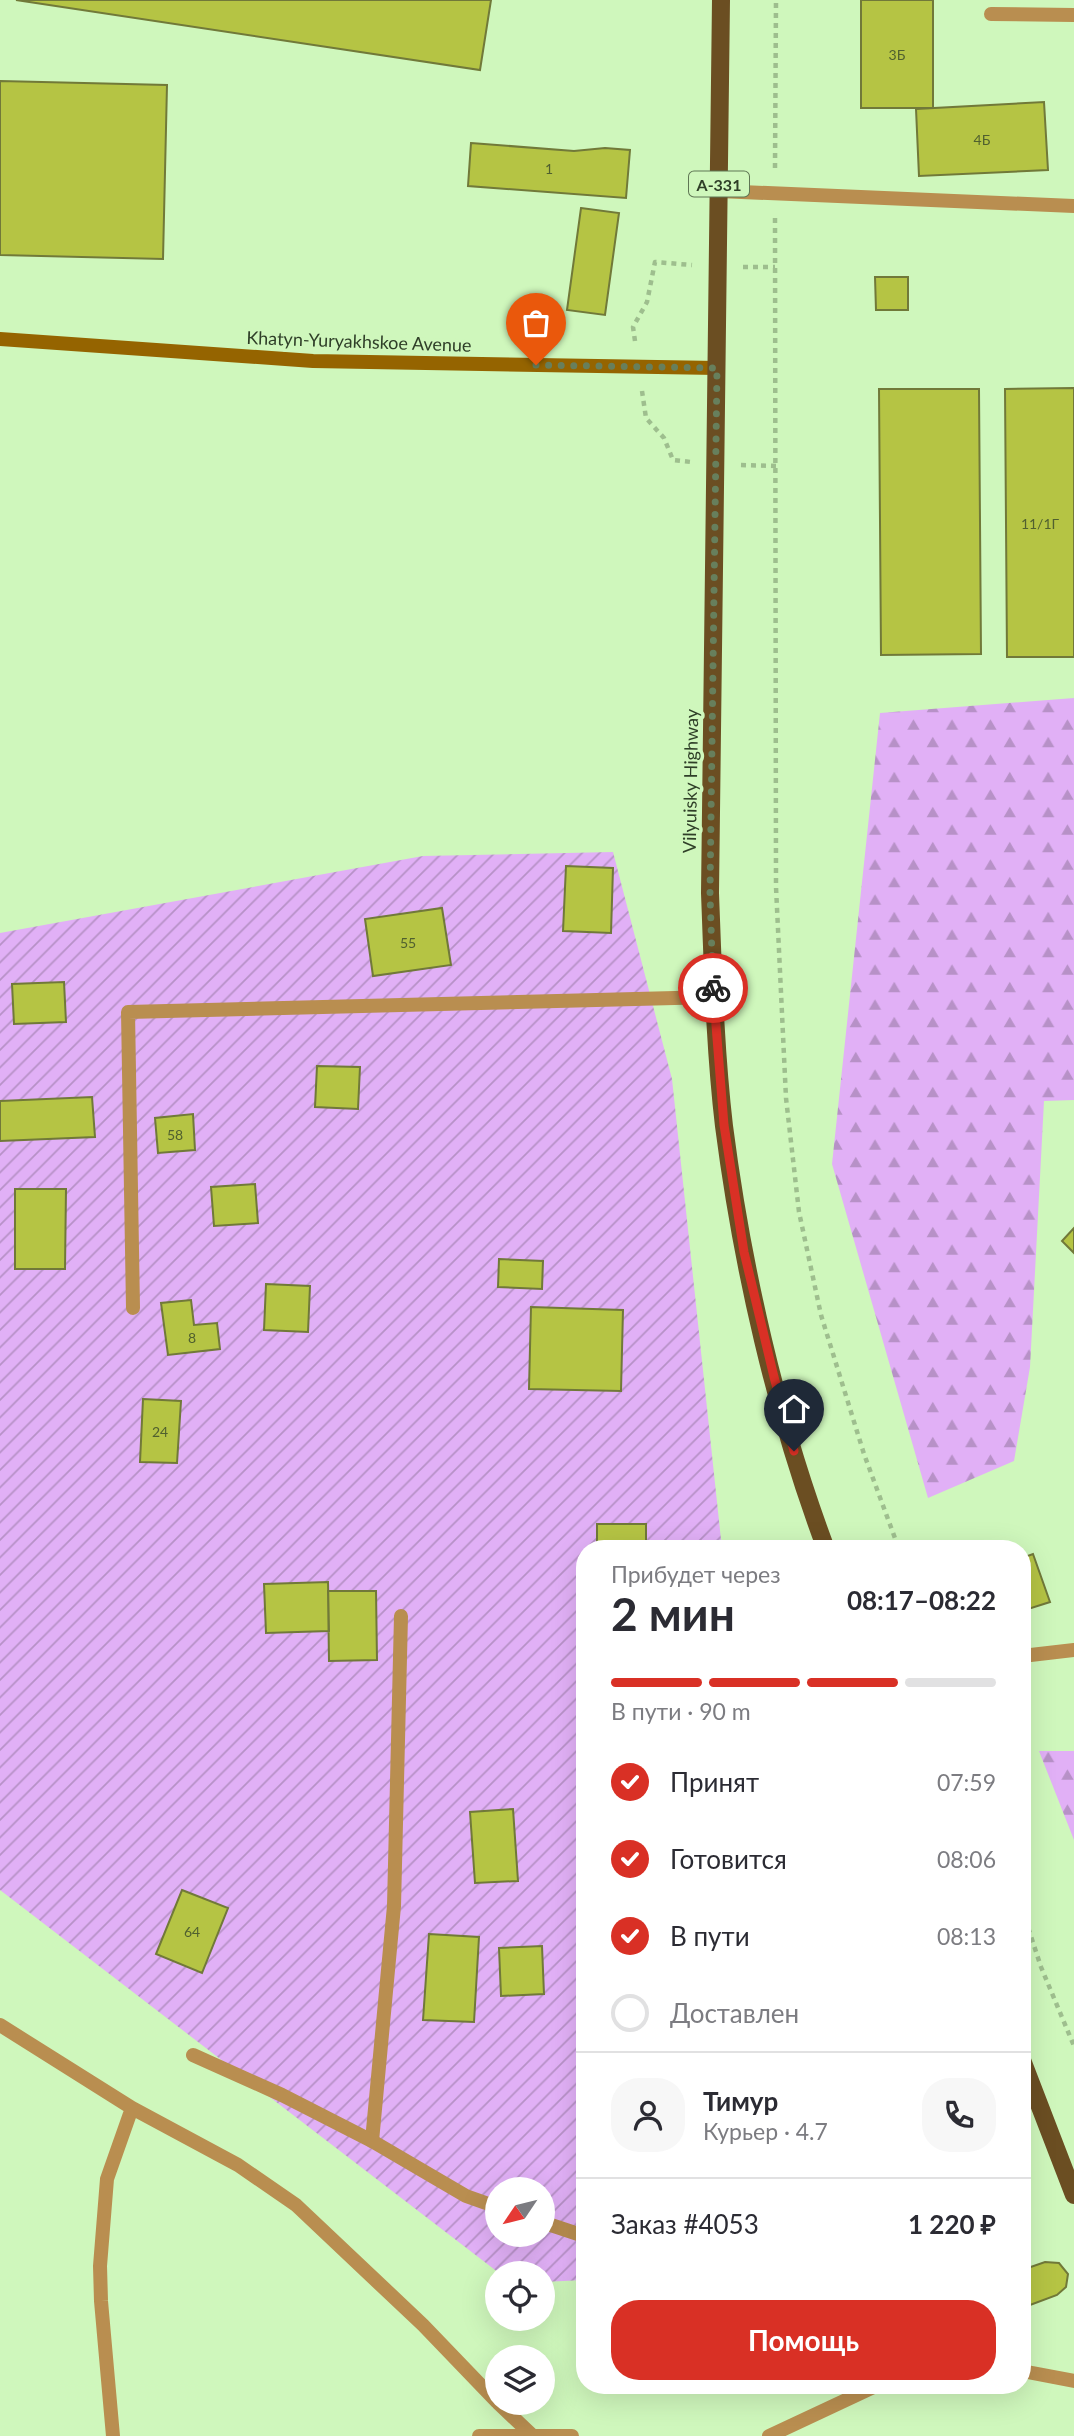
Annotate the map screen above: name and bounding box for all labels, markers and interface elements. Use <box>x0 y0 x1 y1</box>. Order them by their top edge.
house number: 3Б <box>889 46 906 63</box>
house number: 4Б <box>974 131 991 148</box>
house number: 1 <box>545 160 553 177</box>
road number: А-331 <box>689 172 749 196</box>
pin <box>506 293 566 365</box>
icon: bag <box>517 304 555 342</box>
street label: Khatyn-Yuryakhskoe Avenue <box>246 326 472 356</box>
house number: 11/1Г <box>1021 515 1060 532</box>
street label: Vilyuisky Highway <box>678 708 702 853</box>
house number: 55 <box>400 934 416 951</box>
courier <box>678 953 748 1023</box>
icon: bike <box>694 969 732 1007</box>
house number: 58 <box>167 1126 183 1143</box>
house number: 8 <box>188 1329 196 1346</box>
pin <box>764 1379 824 1451</box>
icon: home <box>775 1390 813 1428</box>
house number: 24 <box>152 1423 168 1440</box>
text: Прибудет через <box>611 1560 781 1588</box>
text: 08:17–08:22 <box>847 1584 996 1616</box>
text: 2 мин <box>611 1586 735 1641</box>
text: В пути · 90 m <box>611 1697 751 1725</box>
icon: check <box>611 1763 649 1801</box>
text: Принят <box>670 1766 759 1798</box>
text: 07:59 <box>937 1768 996 1796</box>
icon: check <box>611 1840 649 1878</box>
text: Готовится <box>670 1843 787 1875</box>
text: 08:06 <box>937 1845 996 1873</box>
icon: check <box>611 1917 649 1955</box>
text: В пути <box>670 1920 750 1952</box>
text: 08:13 <box>937 1922 996 1950</box>
house number: 64 <box>184 1923 200 1940</box>
text: Доставлен <box>670 1997 799 2029</box>
button: person <box>611 2078 685 2152</box>
button: phone <box>922 2078 996 2152</box>
text: Тимур <box>703 2085 778 2117</box>
text: Курьер · 4.7 <box>703 2117 828 2145</box>
north arrow <box>485 2177 555 2247</box>
map controls <box>485 2177 555 2415</box>
text: Заказ #4053 <box>611 2208 759 2240</box>
text: 1 220 ₽ <box>908 2208 996 2240</box>
button: locate <box>485 2261 555 2331</box>
button: Помощь <box>611 2300 996 2380</box>
button: layers <box>485 2345 555 2415</box>

